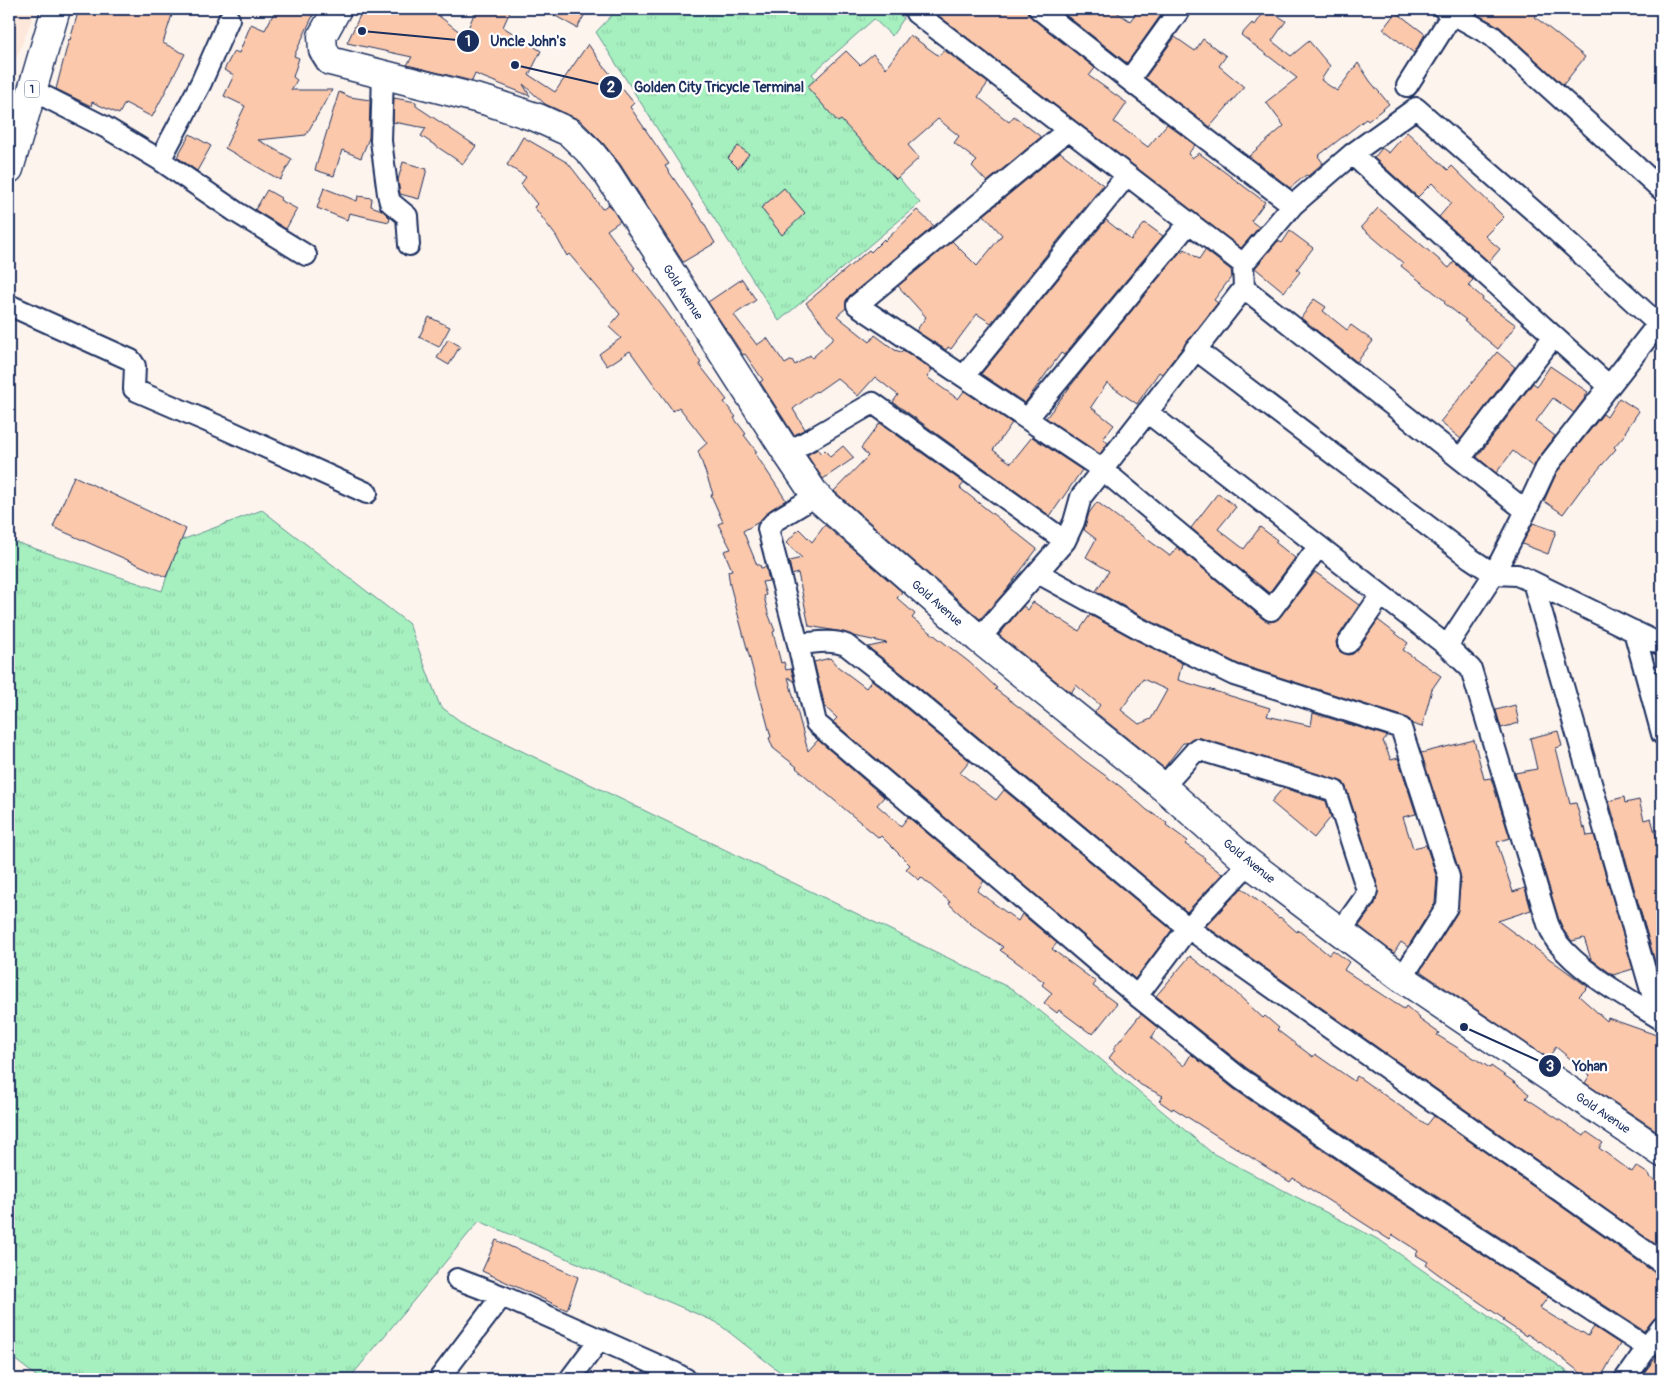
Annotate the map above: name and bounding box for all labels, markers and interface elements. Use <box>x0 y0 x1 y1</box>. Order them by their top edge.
callout: Uncle John's <box>455 27 575 56</box>
text: 1 <box>465 32 471 51</box>
text: Uncle John's <box>490 33 566 50</box>
callout: Golden City Tricycle Terminal <box>599 73 814 102</box>
text: 2 <box>607 78 615 97</box>
text: Golden City Tricycle Terminal <box>634 79 804 96</box>
road number: 1 <box>24 80 40 98</box>
street label: Gold Avenue <box>659 262 706 323</box>
street label: Gold Avenue <box>908 577 965 630</box>
street label: Gold Avenue <box>1220 836 1278 887</box>
callout: Yohan <box>1538 1051 1618 1080</box>
text: 3 <box>1546 1057 1554 1076</box>
text: Yohan <box>1572 1058 1608 1075</box>
street label: Gold Avenue <box>1573 1090 1633 1137</box>

